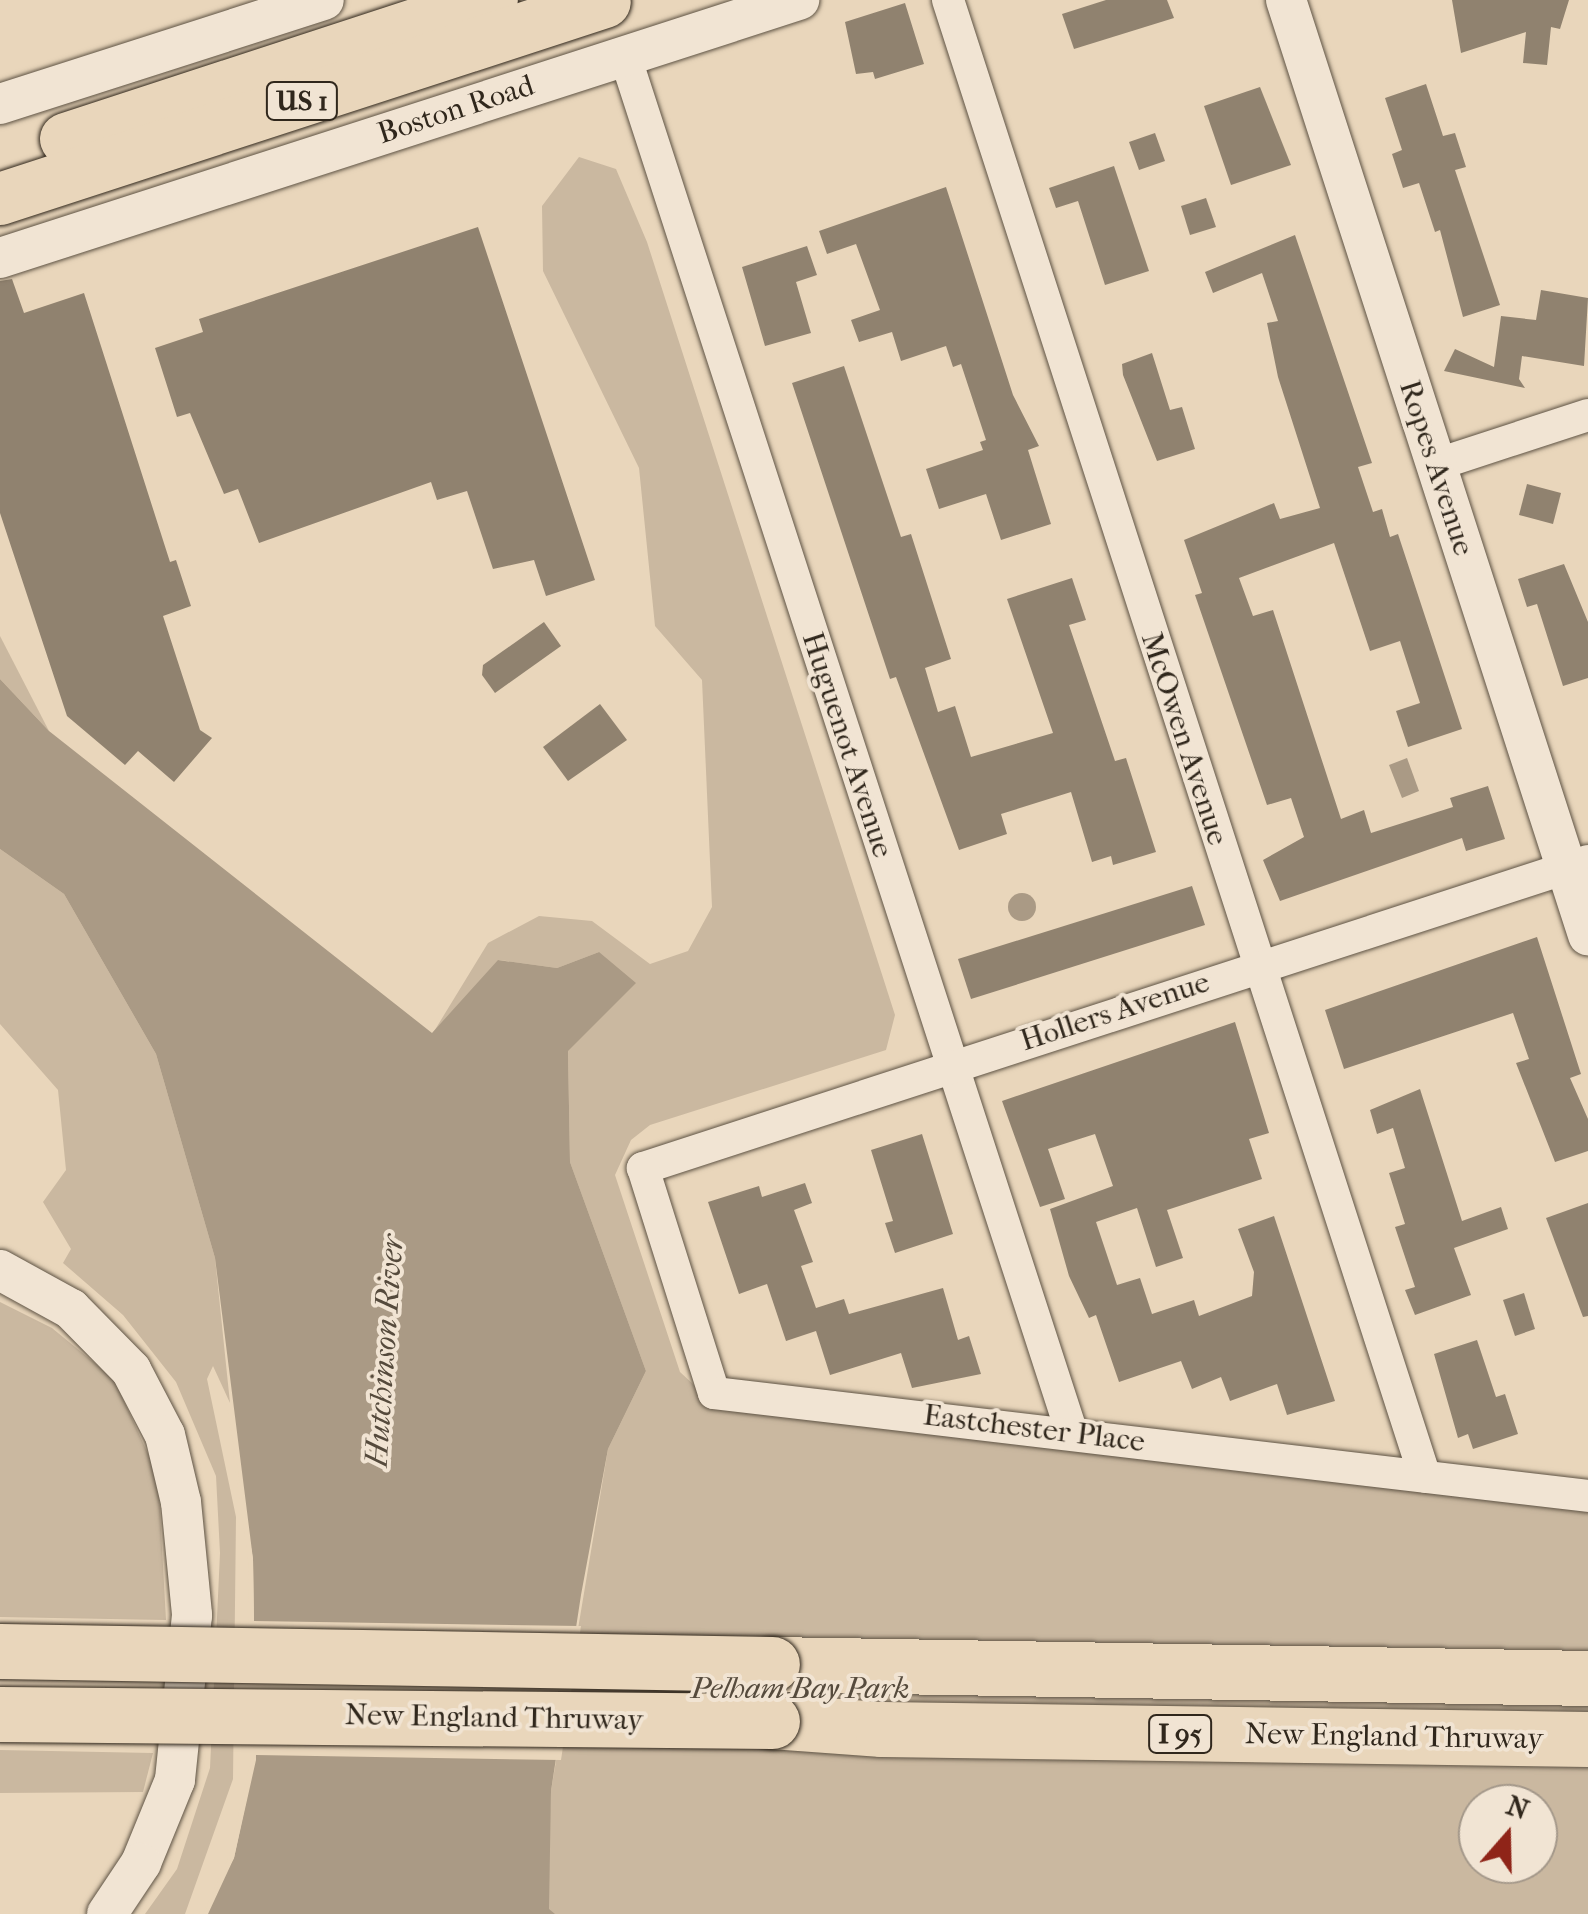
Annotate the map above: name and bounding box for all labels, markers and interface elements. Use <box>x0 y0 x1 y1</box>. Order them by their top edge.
street label: Boston Road <box>373 68 539 152</box>
road number: US 1 <box>264 78 340 124</box>
street label: Ropes Avenue <box>1391 376 1481 560</box>
street label: Huguenot Avenue <box>794 628 900 862</box>
street label: McOwen Avenue <box>1133 628 1235 850</box>
street label: Hollers Avenue <box>1016 965 1214 1059</box>
water label: Hutchinson River <box>358 1234 412 1468</box>
street label: Eastchester Place <box>921 1398 1147 1460</box>
park label: Pelham Bay Park <box>691 1671 909 1707</box>
street label: New England Thruway <box>345 1697 643 1739</box>
road number: I 95 <box>1148 1711 1212 1757</box>
street label: New England Thruway <box>1245 1716 1543 1758</box>
north arrow <box>1458 1784 1558 1884</box>
text: N <box>1502 1788 1533 1826</box>

